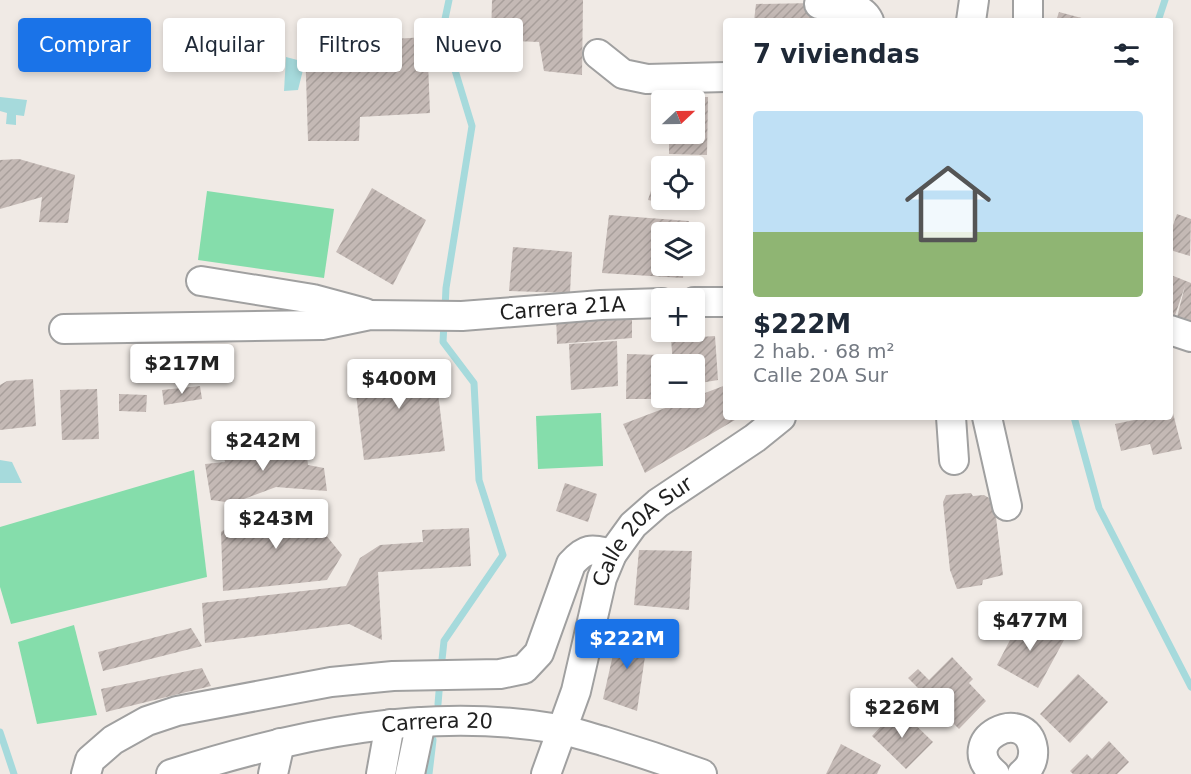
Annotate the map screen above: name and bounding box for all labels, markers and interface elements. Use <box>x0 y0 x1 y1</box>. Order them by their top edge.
chip: Comprar <box>18 18 151 72</box>
chip: Alquilar <box>163 18 285 72</box>
chip: Filtros <box>297 18 402 72</box>
chip: Nuevo <box>414 18 523 72</box>
icon: filters <box>1110 38 1143 71</box>
text: 7 viviendas <box>753 39 920 69</box>
north arrow <box>651 90 705 144</box>
map controls <box>651 90 705 408</box>
icon: home <box>894 150 1002 258</box>
button: locate <box>651 156 705 210</box>
button: layers <box>651 222 705 276</box>
button: + <box>651 288 705 342</box>
street label: Carrera 21A <box>499 292 627 325</box>
text: $222M <box>753 309 851 339</box>
text: 2 hab. · 68 m² <box>753 339 894 363</box>
pin: $217M <box>140 344 224 395</box>
text: $217M <box>144 351 220 375</box>
button: − <box>651 354 705 408</box>
pin: $400M <box>357 359 441 410</box>
text: Calle 20A Sur <box>753 363 888 387</box>
text: $400M <box>361 366 437 390</box>
pin: $242M <box>221 421 305 472</box>
text: $242M <box>225 428 301 452</box>
street label: Calle 20A Sur <box>588 471 697 589</box>
pin: $243M <box>234 499 318 550</box>
text: $243M <box>238 506 314 530</box>
pin: $477M <box>988 601 1072 652</box>
text: $477M <box>992 608 1068 632</box>
pin: $222M <box>585 619 669 670</box>
text: $222M <box>589 626 665 650</box>
pin: $226M <box>860 688 944 739</box>
text: $226M <box>864 695 940 719</box>
street label: Carrera 20 <box>380 709 493 737</box>

